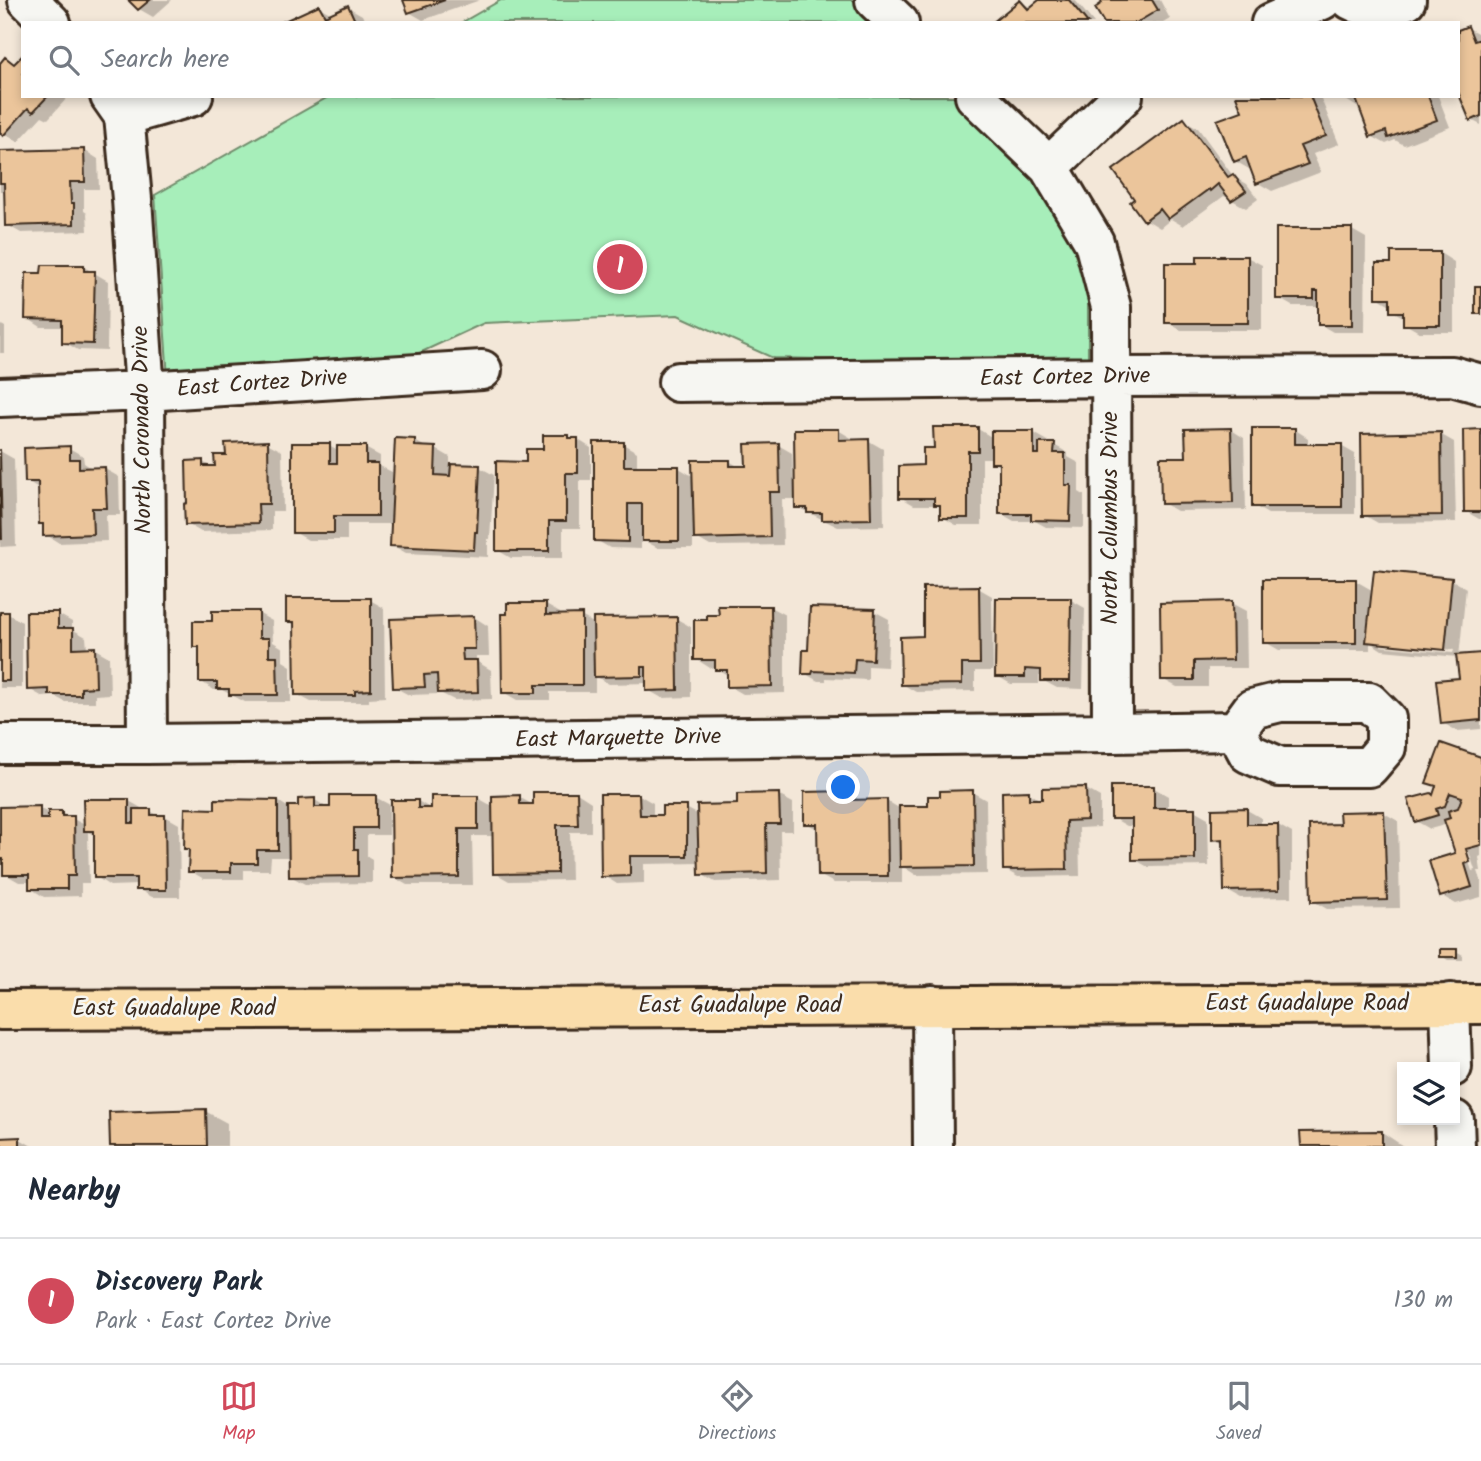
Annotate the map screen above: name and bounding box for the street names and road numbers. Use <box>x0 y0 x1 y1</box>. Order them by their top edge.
street label: North Coronado Drive <box>123 325 163 535</box>
street label: East Cortez Drive <box>979 359 1151 397</box>
street label: East Cortez Drive <box>176 360 348 408</box>
street label: North Columbus Drive <box>1093 411 1129 625</box>
street label: East Marquette Drive <box>515 719 721 759</box>
street label: East Guadalupe Road <box>1205 986 1409 1022</box>
street label: East Guadalupe Road <box>638 988 842 1024</box>
street label: East Guadalupe Road <box>72 991 276 1027</box>

